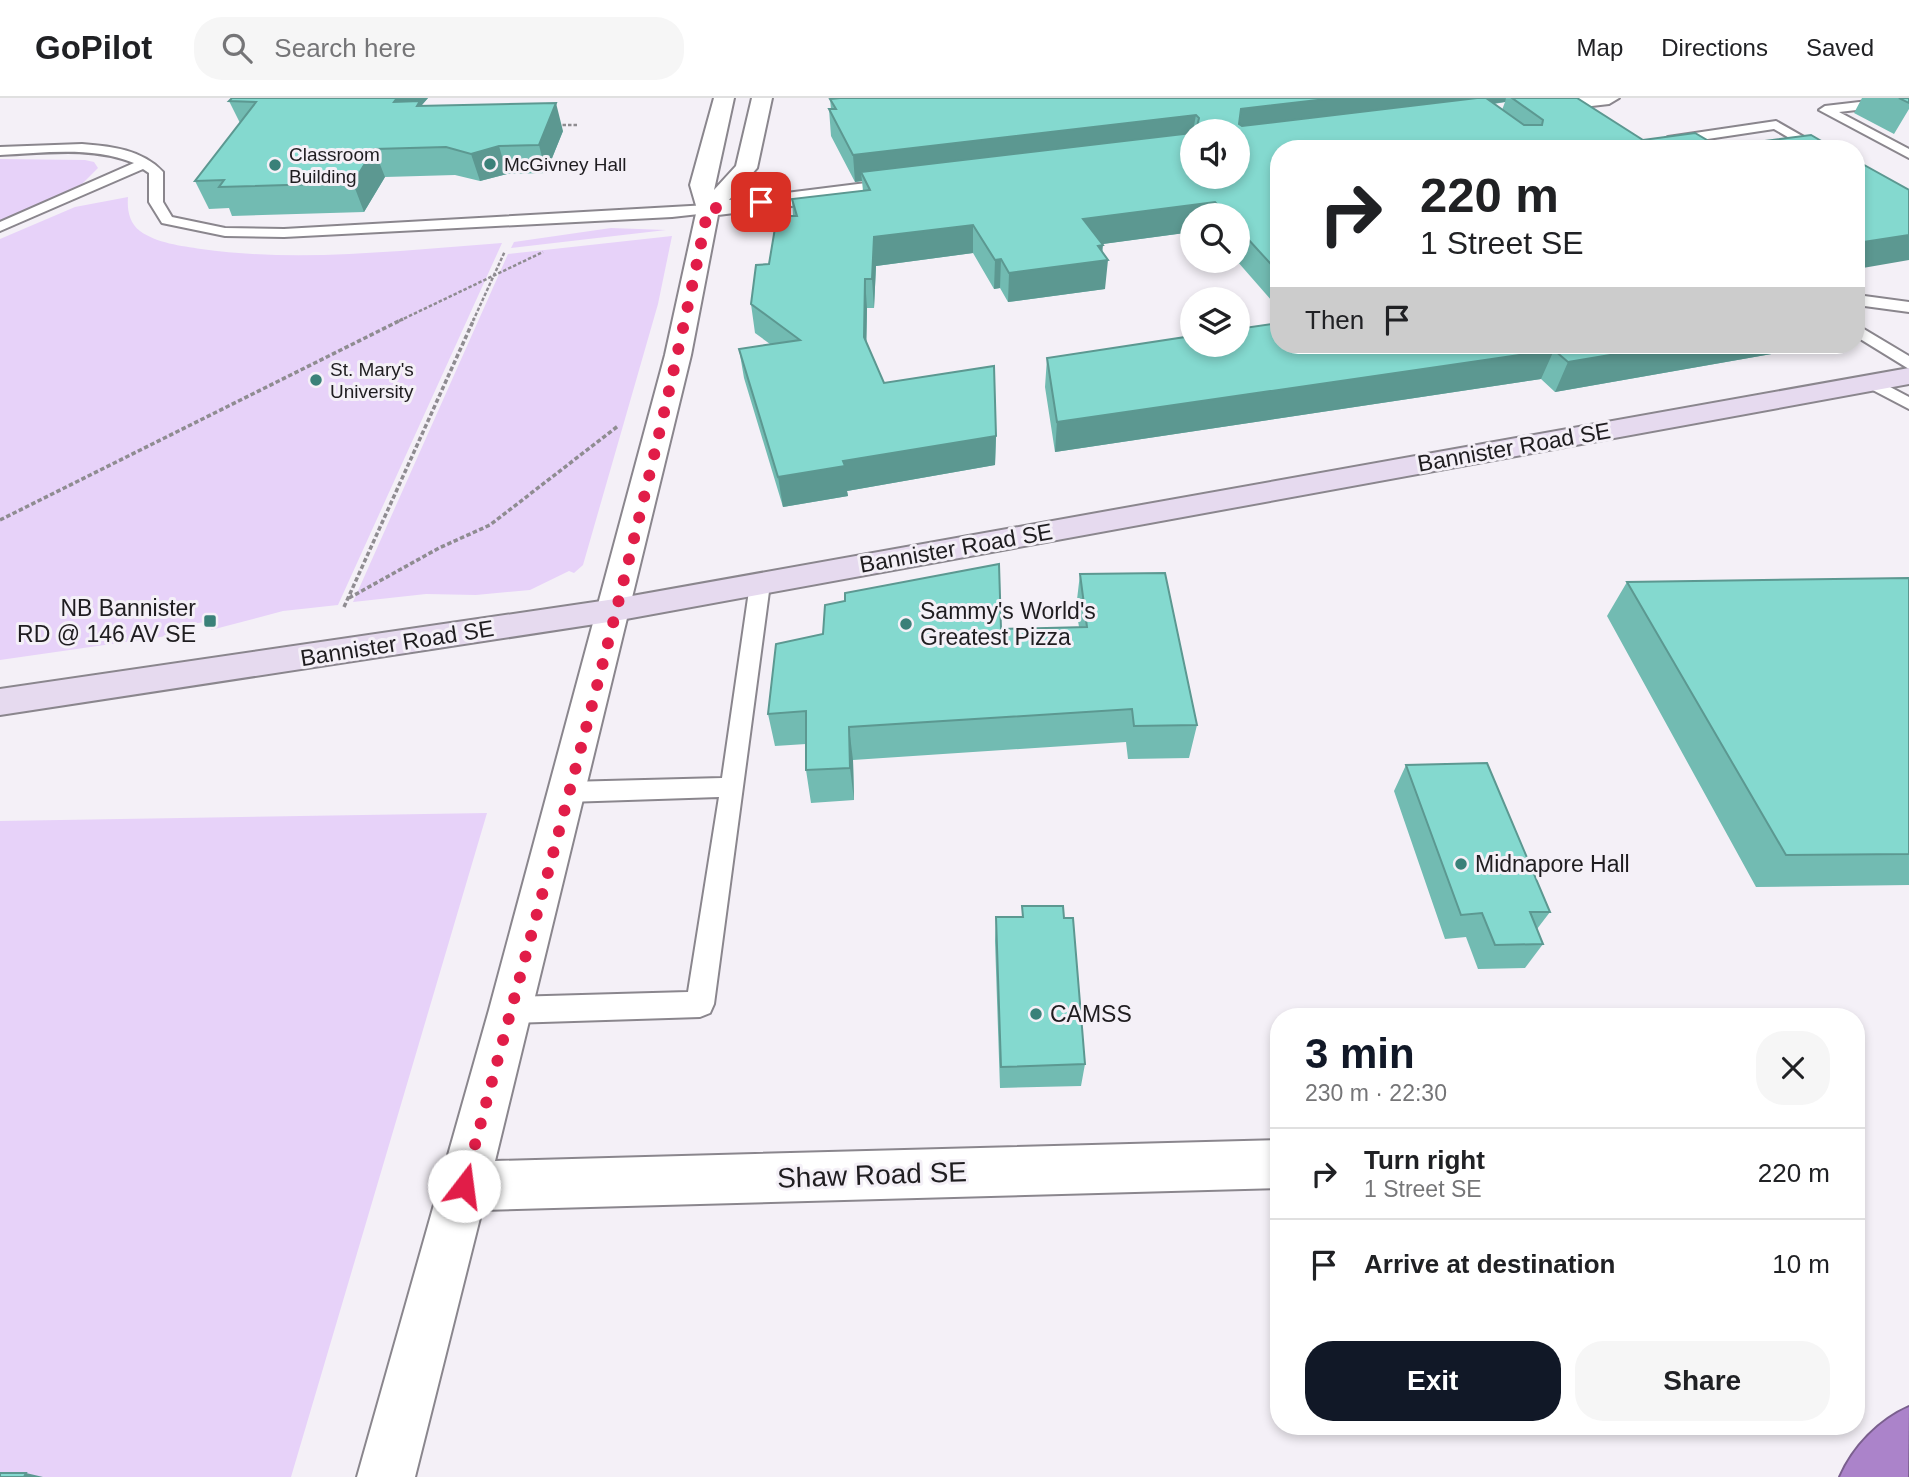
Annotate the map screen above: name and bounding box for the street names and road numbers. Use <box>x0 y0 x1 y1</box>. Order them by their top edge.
street label: Bannister Road SE <box>1415 417 1613 477</box>
street label: Bannister Road SE <box>857 518 1055 578</box>
street label: Bannister Road SE <box>298 615 496 671</box>
street label: Shaw Road SE <box>777 1156 967 1194</box>

